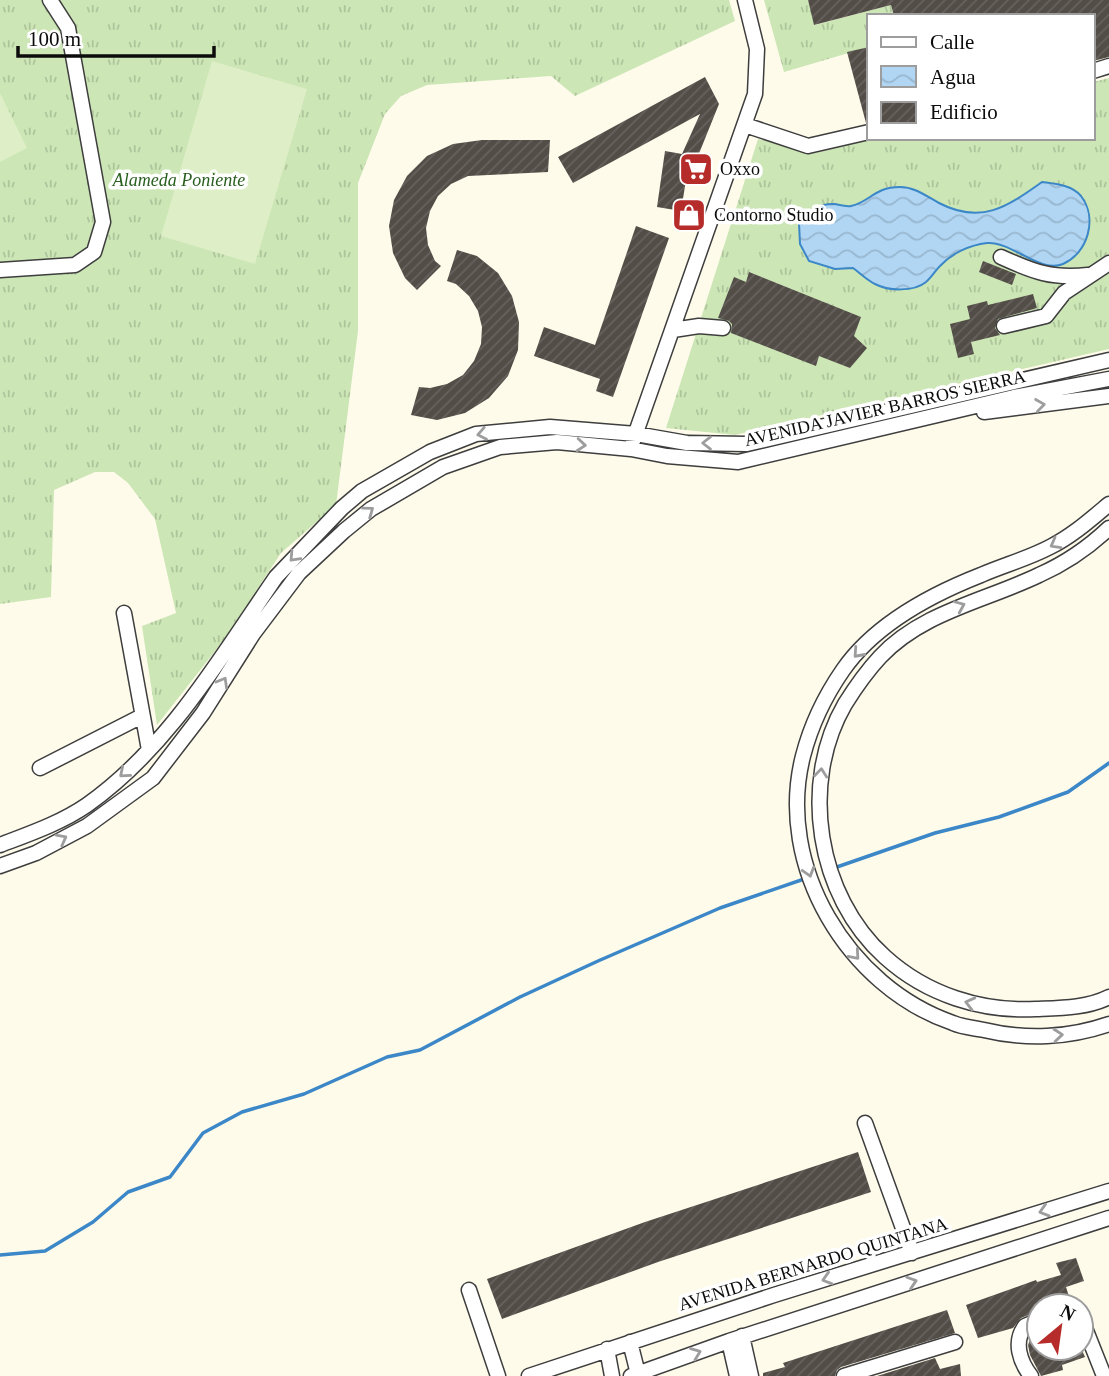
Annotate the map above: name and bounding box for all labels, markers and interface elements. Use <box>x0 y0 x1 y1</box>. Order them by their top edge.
scale bar <box>18 14 214 58</box>
legend <box>867 14 1095 140</box>
text: 100 m <box>28 27 81 51</box>
text: Calle <box>930 30 974 54</box>
text: Agua <box>930 65 976 89</box>
text: Edificio <box>930 100 998 124</box>
supermarket icon: Oxxo <box>677 150 715 188</box>
place label: Oxxo <box>720 159 760 179</box>
park label: Alameda Poniente <box>112 170 245 190</box>
shop icon: Contorno Studio <box>670 196 708 234</box>
place label: Contorno Studio <box>714 205 834 225</box>
street label: AVENIDA JAVIER BARROS SIERRA <box>742 366 1028 450</box>
one-way arrow <box>1034 398 1046 413</box>
one-way arrow <box>476 426 488 441</box>
one-way arrow <box>702 435 712 451</box>
one-way arrow <box>575 437 587 452</box>
one-way arrow <box>361 507 374 519</box>
one-way arrow <box>1049 536 1062 549</box>
one-way arrow <box>290 549 303 562</box>
one-way arrow <box>953 600 966 614</box>
one-way arrow <box>853 645 866 658</box>
one-way arrow <box>214 677 227 690</box>
one-way arrow <box>119 765 132 777</box>
one-way arrow <box>814 767 829 779</box>
one-way arrow <box>55 833 68 847</box>
one-way arrow <box>801 866 816 878</box>
one-way arrow <box>847 947 859 960</box>
one-way arrow <box>964 997 976 1011</box>
one-way arrow <box>1052 1028 1063 1043</box>
one-way arrow <box>1038 1203 1050 1218</box>
street label: AVENIDA BERNARDO QUINTANA <box>676 1213 950 1315</box>
one-way arrow <box>821 1271 833 1285</box>
one-way arrow <box>905 1276 917 1290</box>
north arrow <box>1025 1292 1095 1362</box>
text: N <box>1057 1300 1079 1325</box>
one-way arrow <box>689 1348 701 1362</box>

